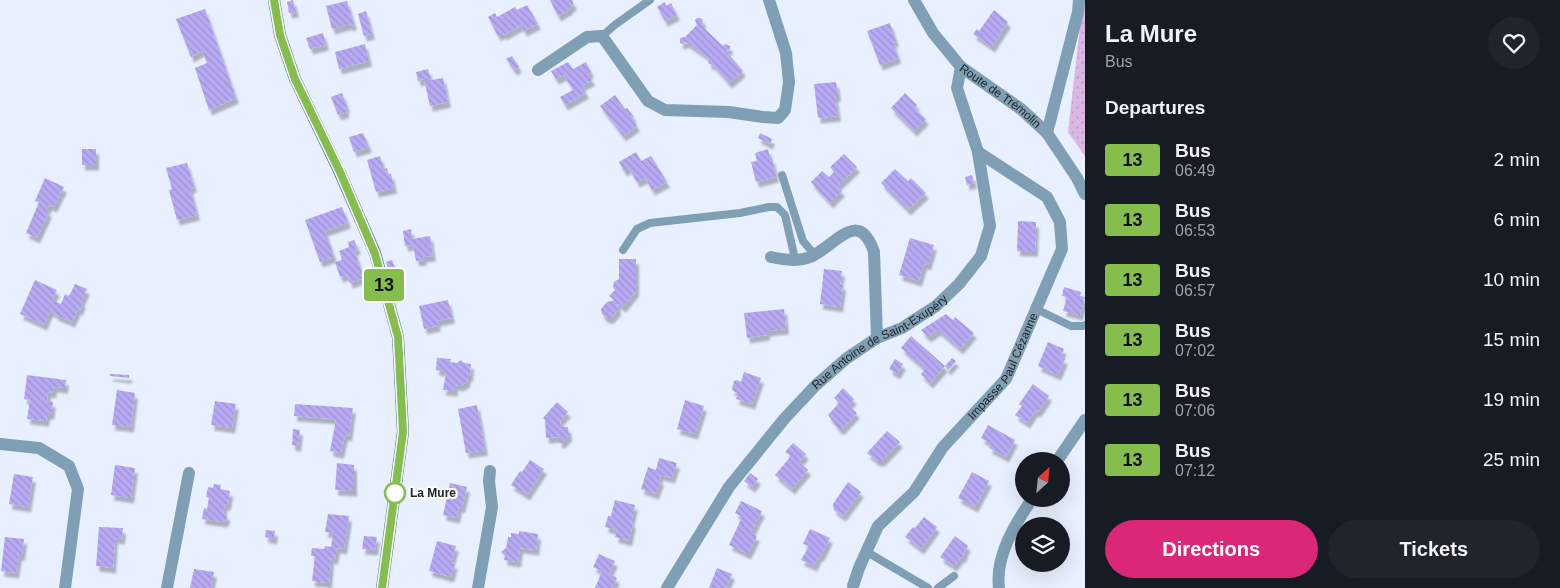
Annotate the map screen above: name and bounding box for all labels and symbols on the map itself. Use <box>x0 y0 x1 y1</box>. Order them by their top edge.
street label: Route de Trémolin <box>957 61 1044 131</box>
line badge: 13 <box>362 269 406 301</box>
street label: Rue Antoine de Saint-Exupéry <box>809 292 950 392</box>
street label: Impasse Paul Cézanne <box>965 310 1041 423</box>
north arrow <box>1015 452 1070 508</box>
marker: La Mure <box>384 482 406 504</box>
place label: La Mure <box>410 486 456 500</box>

